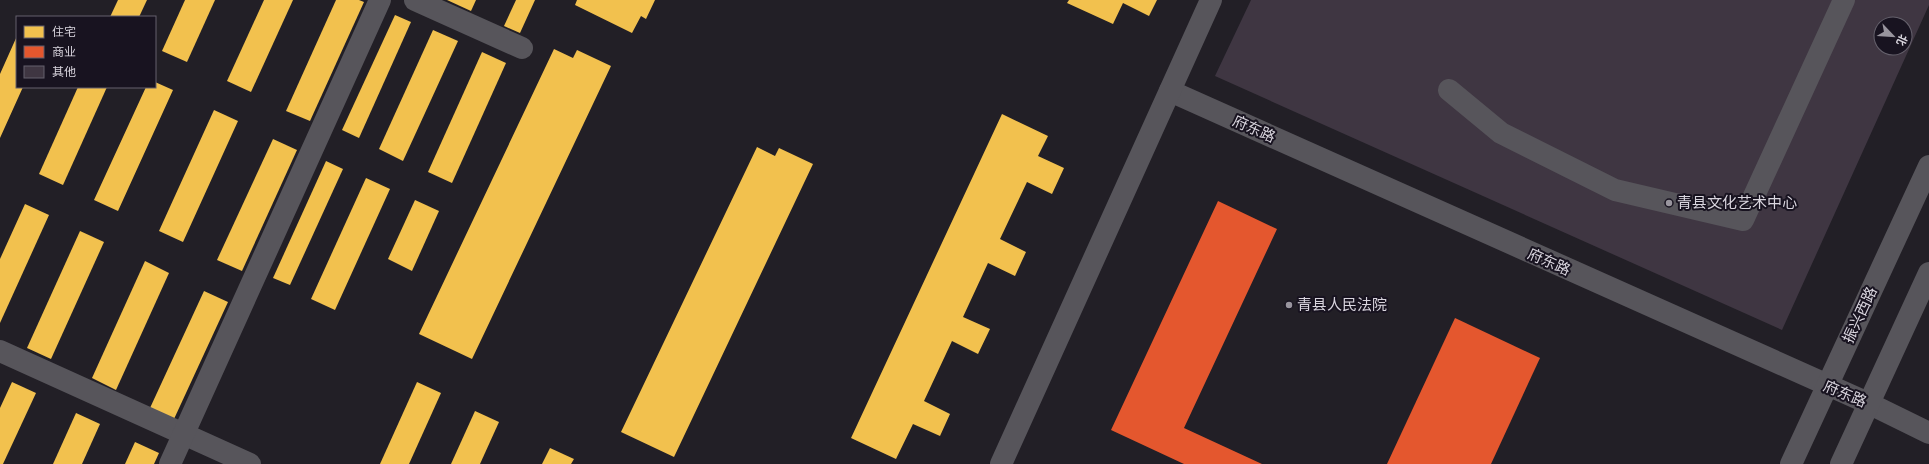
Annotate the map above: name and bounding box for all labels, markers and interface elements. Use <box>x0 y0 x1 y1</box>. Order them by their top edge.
legend <box>16 16 156 88</box>
north arrow <box>1873 16 1913 56</box>
text: 住宅 <box>52 24 76 39</box>
text: 北 <box>1893 32 1911 48</box>
text: 商业 <box>52 44 76 59</box>
text: 其他 <box>52 64 76 79</box>
street label: 府东路 <box>1230 111 1279 146</box>
place label: 青县文化艺术中心 <box>1677 193 1797 212</box>
marker: 青县文化艺术中心 <box>1664 198 1674 208</box>
street label: 府东路 <box>1525 244 1574 279</box>
street label: 振兴西路 <box>1838 284 1881 346</box>
place label: 青县人民法院 <box>1297 295 1387 314</box>
marker: 青县人民法院 <box>1284 300 1294 310</box>
street label: 府东路 <box>1821 376 1870 411</box>

